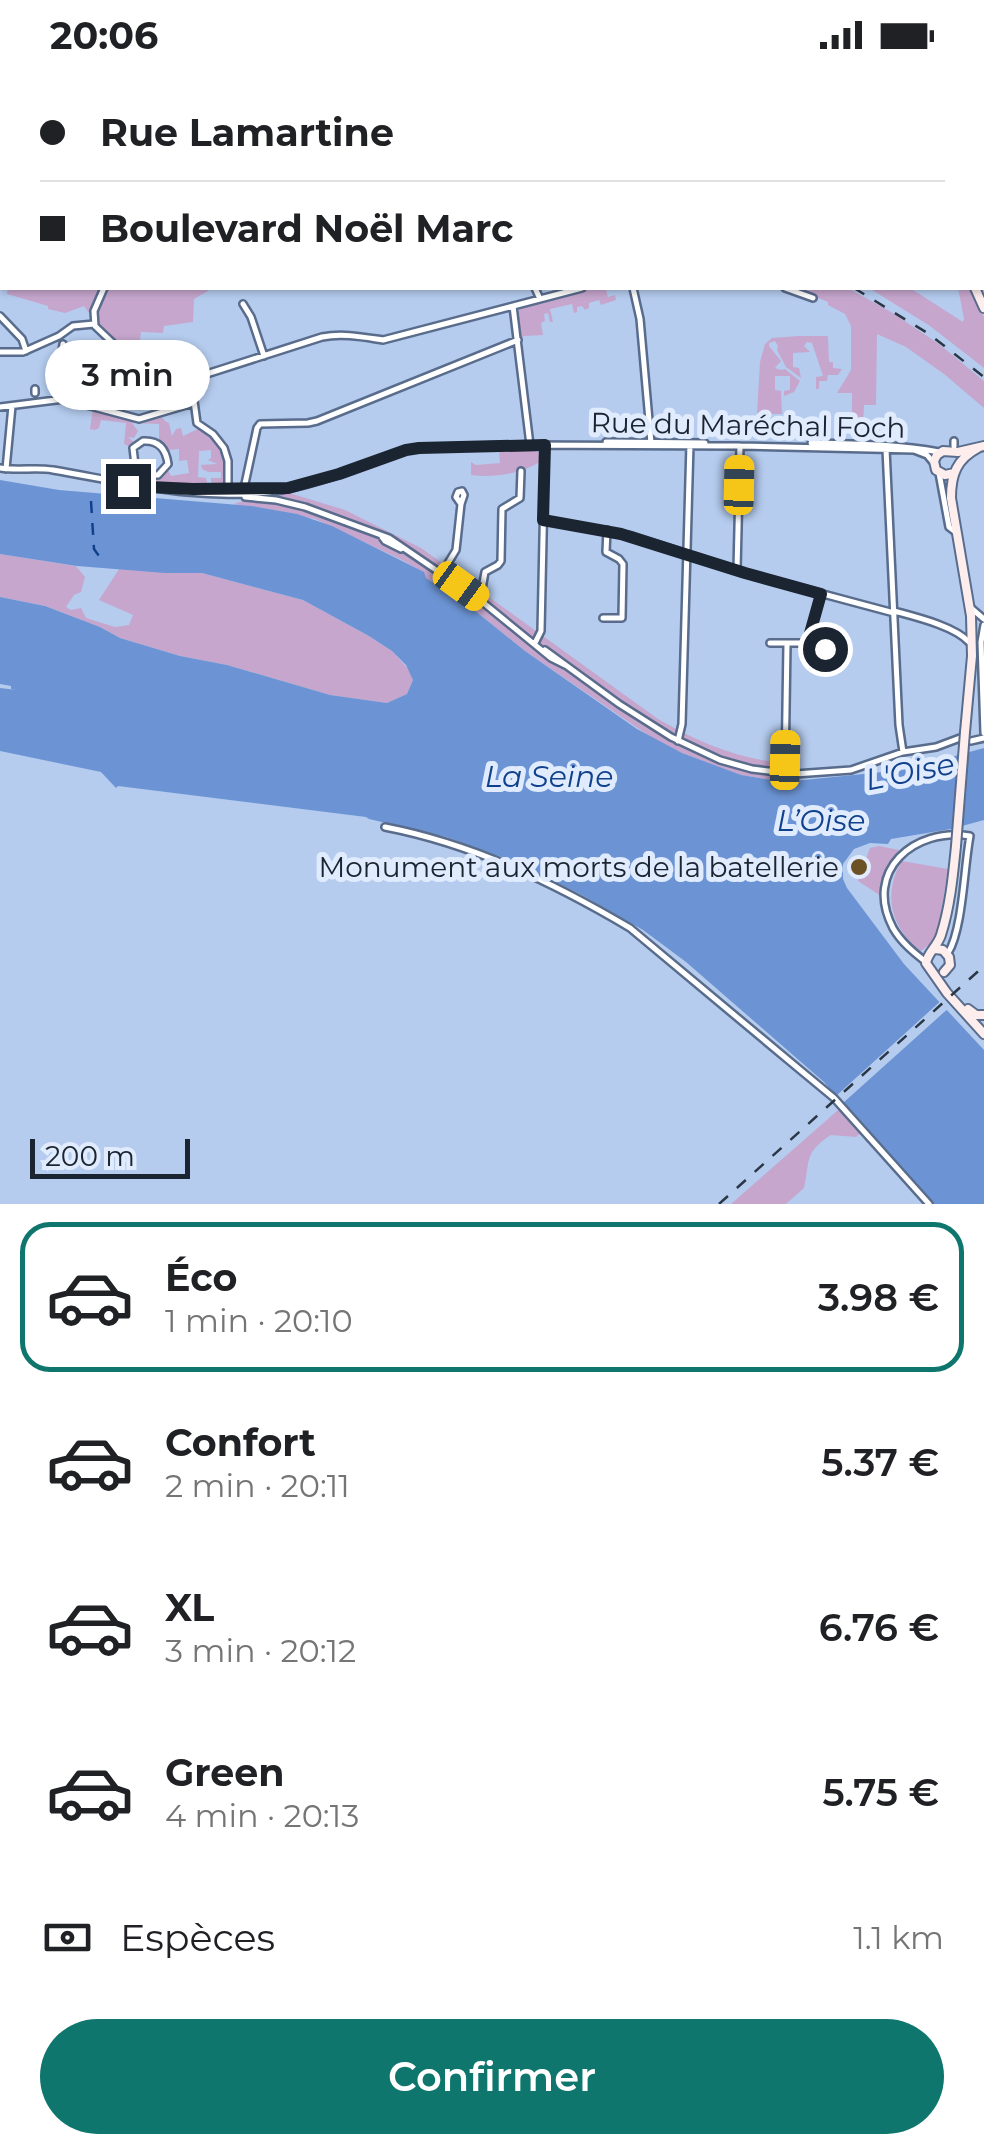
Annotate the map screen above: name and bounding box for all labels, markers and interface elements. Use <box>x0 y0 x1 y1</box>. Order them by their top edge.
text: 20:06 <box>50 12 158 59</box>
text: Rue Lamartine <box>100 109 394 156</box>
text: Boulevard Noël Marc <box>100 205 514 252</box>
callout: 3 min <box>46 341 210 411</box>
text: 3 min <box>81 355 174 394</box>
street label: Rue du Maréchal Foch <box>590 405 906 445</box>
car <box>723 455 755 515</box>
route end <box>106 464 151 509</box>
car <box>428 556 494 616</box>
route start <box>803 627 848 672</box>
car <box>769 730 801 790</box>
water label: L'Oise <box>862 745 957 798</box>
water label: La Seine <box>485 758 613 795</box>
water label: L’Oise <box>777 802 865 839</box>
place label: Monument aux morts de la batellerie <box>319 850 839 884</box>
marker: Monument aux morts de la batellerie <box>848 856 870 878</box>
scale bar <box>30 1134 190 1178</box>
text: 200 m <box>45 1139 135 1173</box>
icon: car <box>45 1252 135 1342</box>
text: Éco <box>165 1254 237 1301</box>
text: 3.98 € <box>818 1274 939 1321</box>
text: 1 min · 20:10 <box>165 1301 353 1340</box>
icon: car <box>45 1417 135 1507</box>
text: Confort <box>165 1419 316 1466</box>
text: 5.37 € <box>821 1439 939 1486</box>
text: 2 min · 20:11 <box>165 1466 350 1505</box>
icon: car <box>45 1582 135 1672</box>
text: XL <box>165 1584 214 1631</box>
text: 6.76 € <box>819 1604 939 1651</box>
text: 3 min · 20:12 <box>165 1631 356 1670</box>
icon: car <box>45 1747 135 1837</box>
text: Green <box>165 1749 285 1796</box>
text: 5.75 € <box>822 1769 939 1816</box>
text: 4 min · 20:13 <box>165 1796 359 1835</box>
icon: cash <box>40 1910 95 1965</box>
text: Espèces <box>120 1914 275 1961</box>
text: 1.1 km <box>853 1918 944 1957</box>
button: Confirmer <box>40 2019 944 2134</box>

